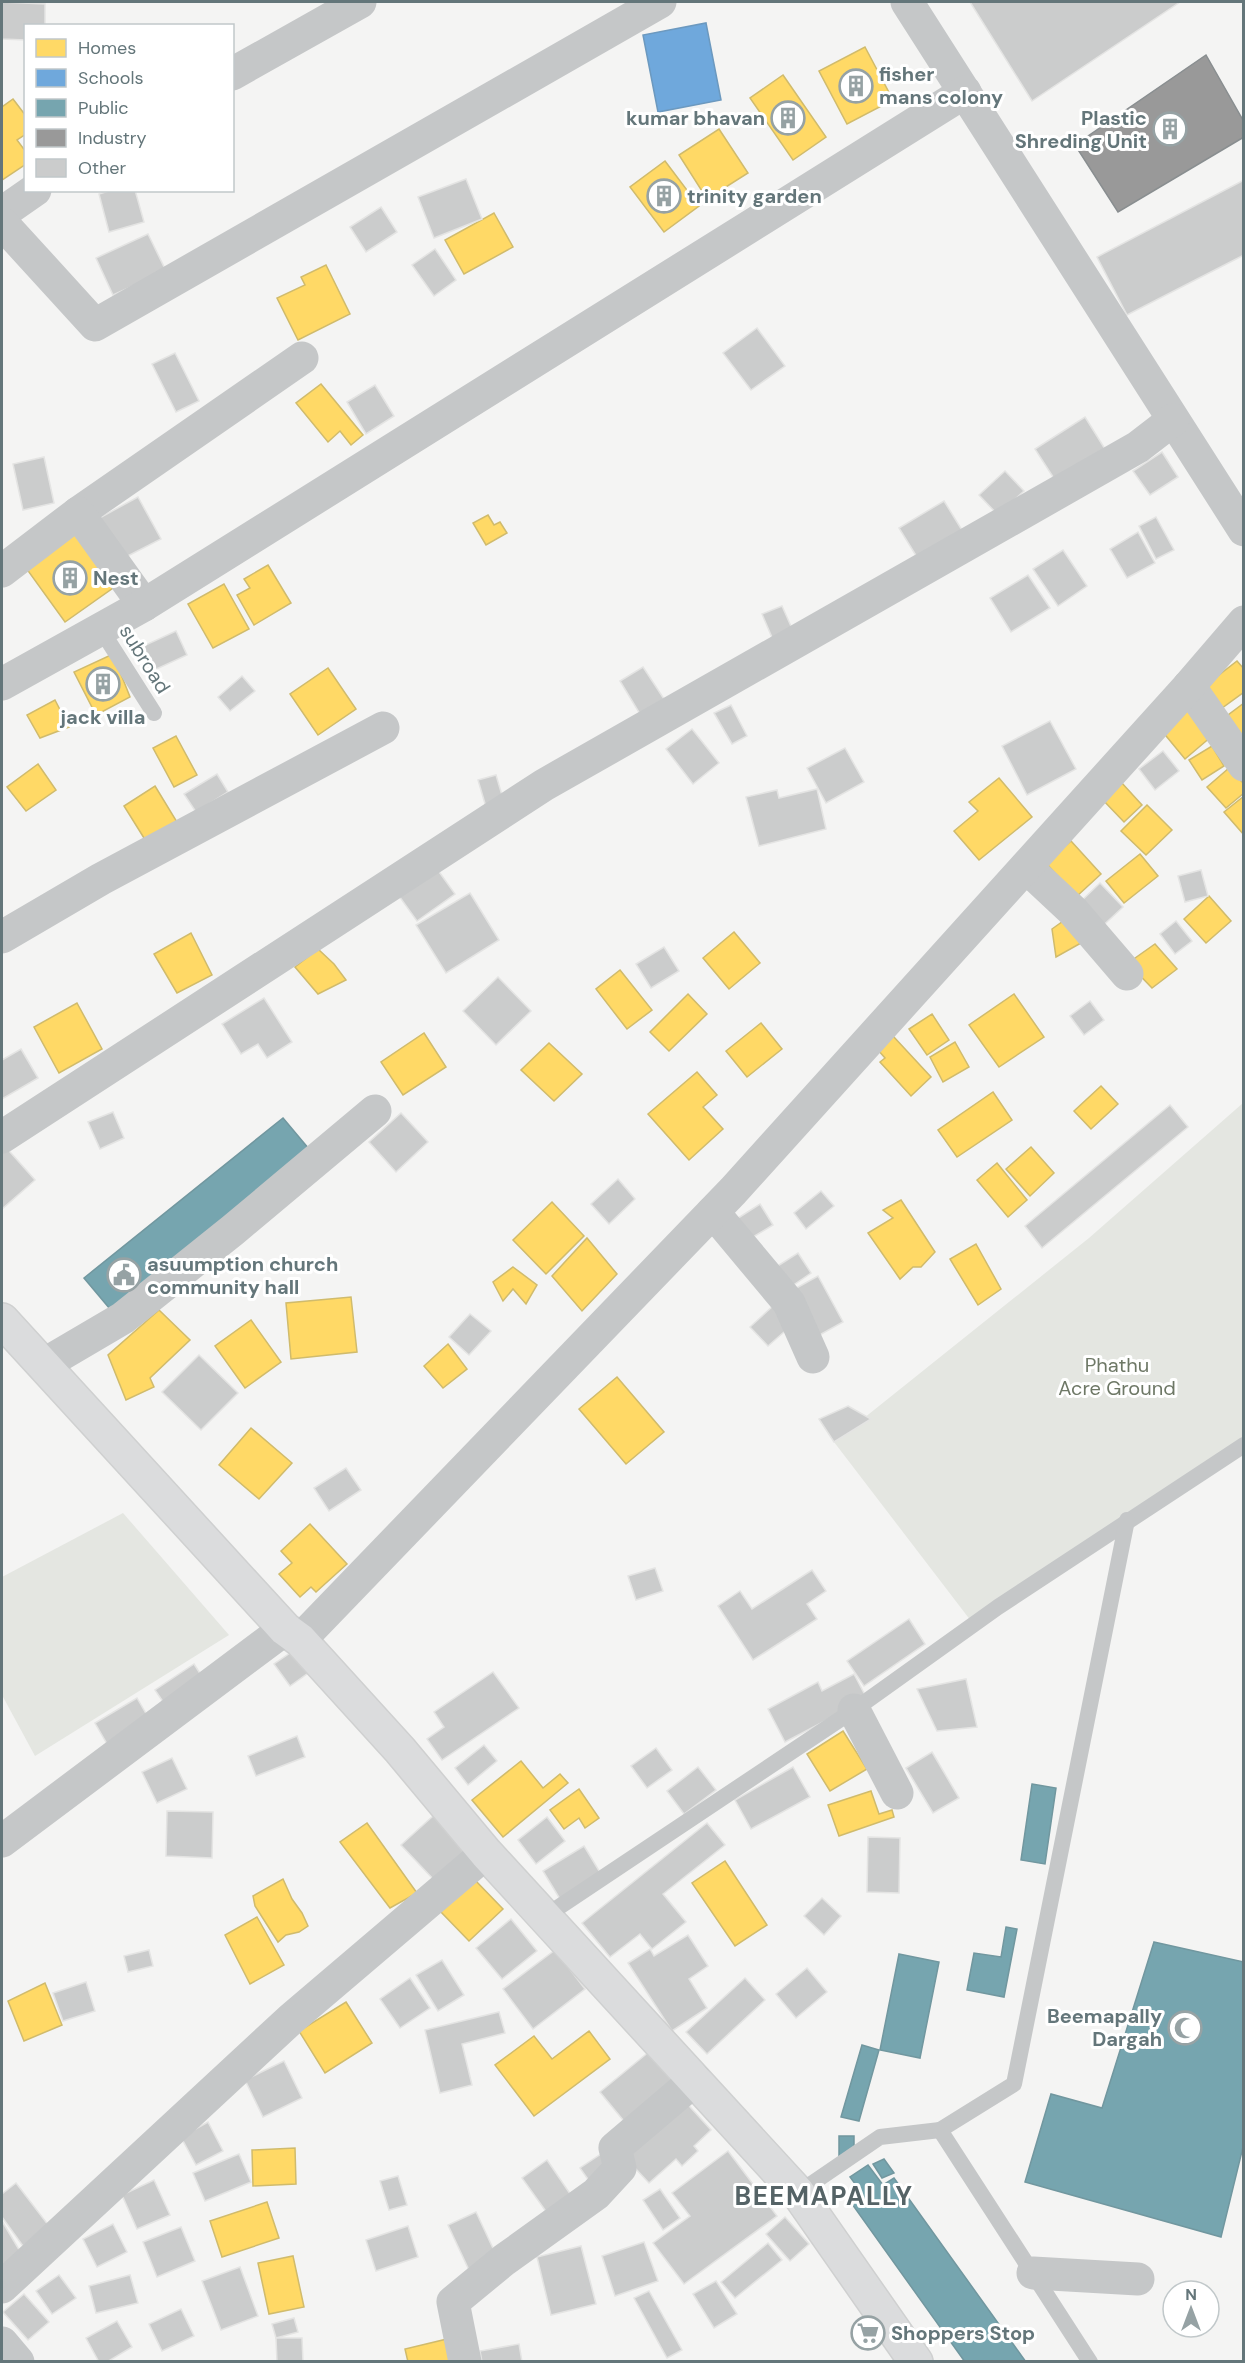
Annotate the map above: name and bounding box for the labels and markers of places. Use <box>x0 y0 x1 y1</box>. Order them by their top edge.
place label: fisher mans colony <box>879 61 1003 110</box>
building icon: fisher mans colony <box>838 68 874 104</box>
building icon: kumar bhavan <box>770 100 806 136</box>
place label: kumar bhavan <box>626 105 765 131</box>
place label: Plastic Shreding Unit <box>1015 105 1147 154</box>
building icon: Plastic Shreding Unit <box>1152 111 1188 147</box>
building icon: trinity garden <box>646 178 682 214</box>
place label: trinity garden <box>687 183 822 209</box>
building icon: Nest <box>52 560 88 596</box>
place label: Nest <box>93 565 139 591</box>
building icon: jack villa <box>85 666 121 702</box>
place label: jack villa <box>60 704 145 730</box>
place label: asuumption church community hall <box>147 1251 338 1300</box>
public building icon: asuumption church community hall <box>106 1257 142 1293</box>
place label: Beemapally Dargah <box>1047 2003 1162 2052</box>
mosque icon: Beemapally Dargah <box>1167 2010 1203 2046</box>
supermarket icon: Shoppers Stop <box>850 2315 886 2351</box>
place label: Shoppers Stop <box>891 2320 1035 2346</box>

